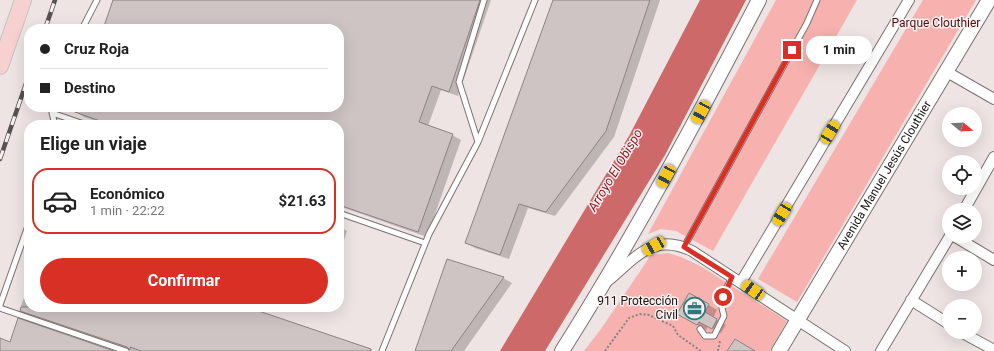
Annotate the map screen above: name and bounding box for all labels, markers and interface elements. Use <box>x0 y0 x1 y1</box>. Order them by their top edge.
park label: Parque Clouthier <box>892 16 980 30</box>
callout: 1 min <box>806 36 872 64</box>
text: Cruz Roja <box>64 40 129 58</box>
route end <box>783 41 801 59</box>
text: 1 min <box>823 42 855 57</box>
text: Destino <box>64 79 115 97</box>
street label: Avenida Manuel Jesús Clouthier <box>834 98 934 252</box>
car <box>690 99 712 125</box>
north arrow <box>942 107 982 147</box>
map controls <box>942 107 982 339</box>
car <box>819 119 841 145</box>
water label: Arroyo El Obispo <box>584 126 645 215</box>
text: Elige un viaje <box>40 133 147 154</box>
button: locate <box>942 155 982 195</box>
car <box>655 163 677 189</box>
icon: car <box>42 183 78 219</box>
text: Económico <box>90 185 165 203</box>
text: $21.63 <box>279 192 326 210</box>
car <box>771 201 793 227</box>
text: 1 min · 22:22 <box>90 203 165 218</box>
button: layers <box>942 203 982 243</box>
car <box>641 235 667 257</box>
button: + <box>942 251 982 291</box>
button: Confirmar <box>40 258 328 304</box>
car <box>740 278 766 302</box>
route start <box>714 288 732 306</box>
place label: 911 Protección Civil <box>597 294 678 322</box>
office icon: 911 Protección Civil <box>681 295 707 321</box>
button: − <box>942 299 982 339</box>

